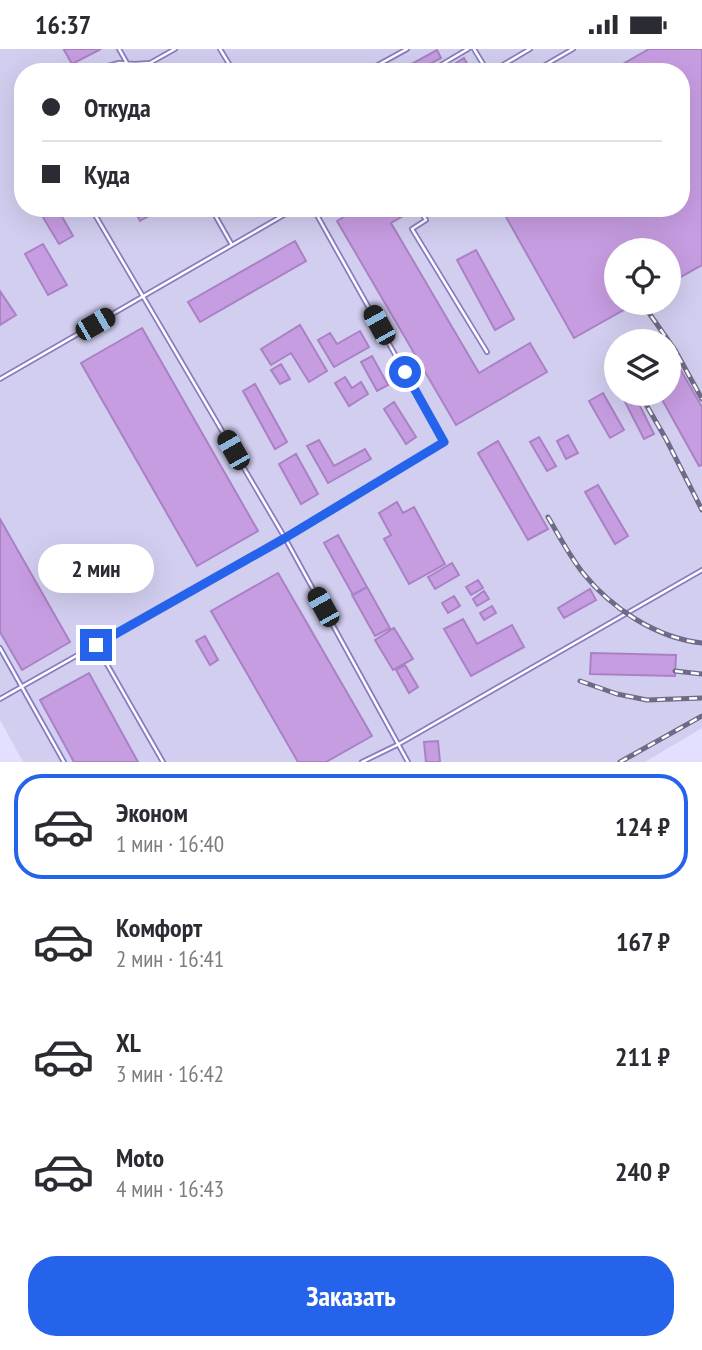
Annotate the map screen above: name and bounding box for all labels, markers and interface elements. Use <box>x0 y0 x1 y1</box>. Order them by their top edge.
text: 16:37 <box>35 8 91 41</box>
text: Откуда <box>84 91 151 124</box>
text: Куда <box>84 158 130 191</box>
map controls <box>604 238 681 406</box>
button: locate <box>604 238 681 315</box>
car <box>360 302 399 348</box>
car <box>72 304 119 344</box>
button: layers <box>604 329 681 406</box>
route start <box>389 356 421 388</box>
car <box>214 427 253 473</box>
callout: 2 мин <box>38 543 154 593</box>
text: 2 мин <box>71 554 121 583</box>
car <box>304 584 343 630</box>
route end <box>80 629 112 661</box>
icon: car <box>32 795 95 858</box>
text: Эконом <box>116 796 188 829</box>
text: 124 ₽ <box>615 810 670 843</box>
text: 1 мин · 16:40 <box>116 829 224 858</box>
icon: car <box>32 910 95 973</box>
text: Комфорт <box>116 911 202 944</box>
text: 167 ₽ <box>616 925 670 958</box>
text: 2 мин · 16:41 <box>116 944 224 973</box>
icon: car <box>32 1025 95 1088</box>
text: XL <box>116 1026 141 1059</box>
text: 211 ₽ <box>615 1040 670 1073</box>
text: 3 мин · 16:42 <box>116 1059 224 1088</box>
icon: car <box>32 1140 95 1203</box>
text: Moto <box>116 1141 164 1174</box>
text: 240 ₽ <box>615 1155 670 1188</box>
text: 4 мин · 16:43 <box>116 1174 224 1203</box>
button: Заказать <box>28 1256 674 1336</box>

